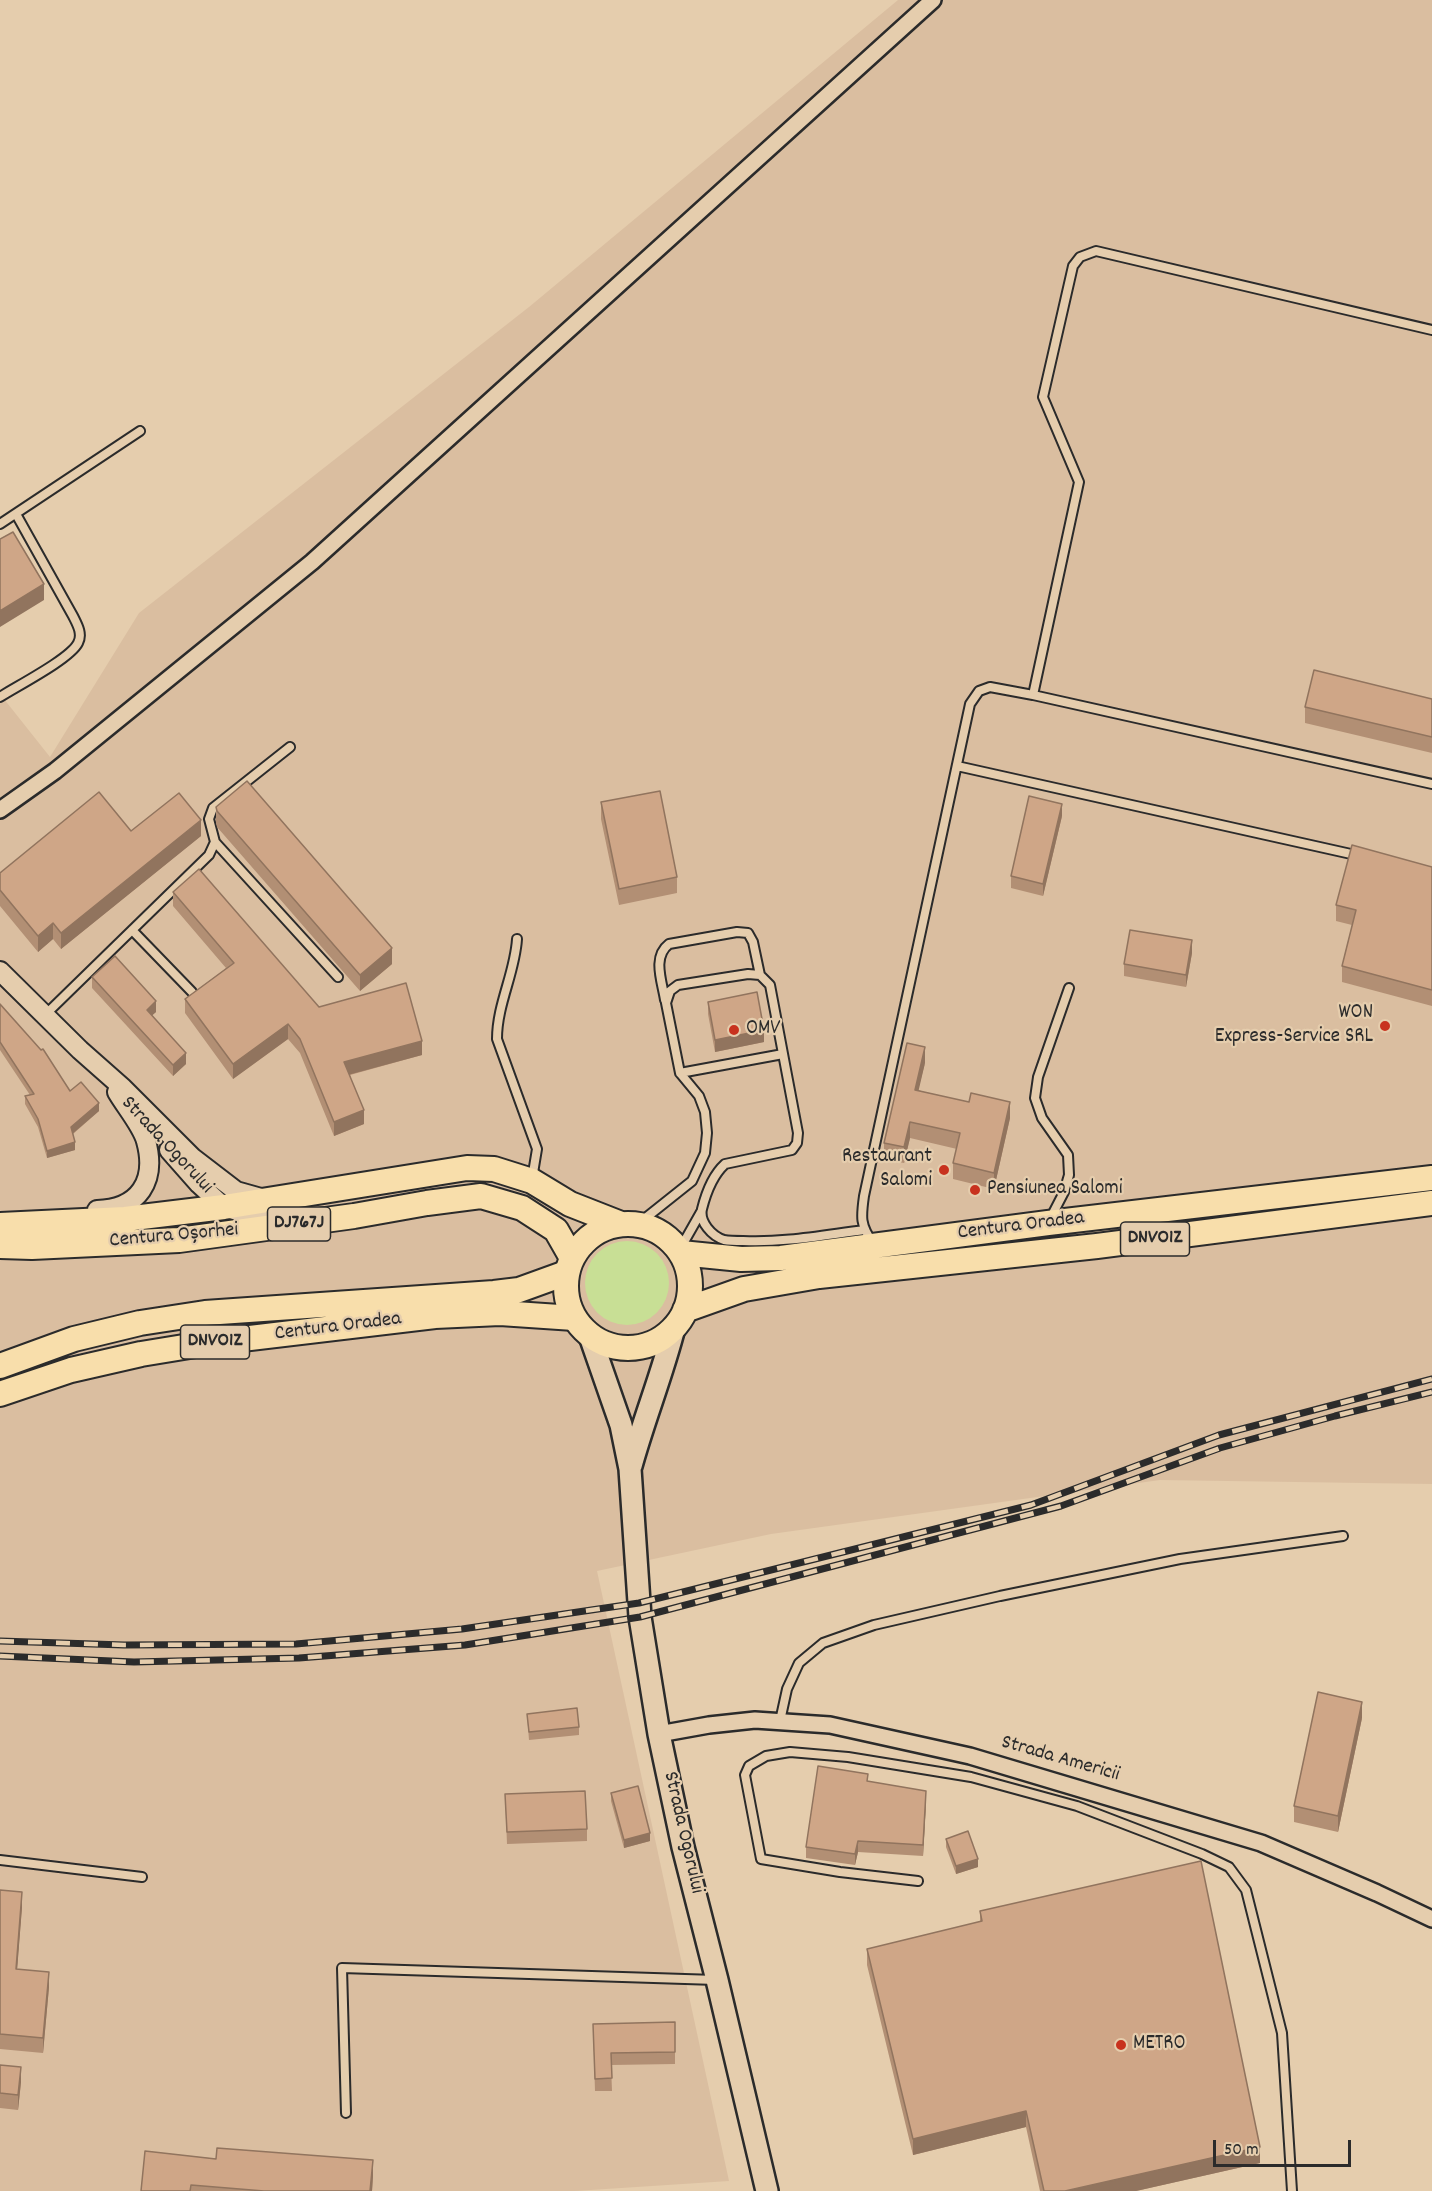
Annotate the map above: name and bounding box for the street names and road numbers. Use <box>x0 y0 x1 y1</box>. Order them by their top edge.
street label: Strada Ogorului <box>114 1092 218 1200</box>
road number: DJ767J <box>268 1207 330 1241</box>
street label: Centura Oradea <box>956 1207 1086 1247</box>
street label: Centura Oșorhei <box>108 1219 240 1255</box>
road number: DNVO1Z <box>1120 1222 1190 1256</box>
street label: Centura Oradea <box>273 1308 403 1348</box>
road number: DNVO1Z <box>180 1325 250 1359</box>
street label: Strada Americii <box>998 1731 1122 1789</box>
street label: Strada Ogorului <box>656 1770 708 1896</box>

